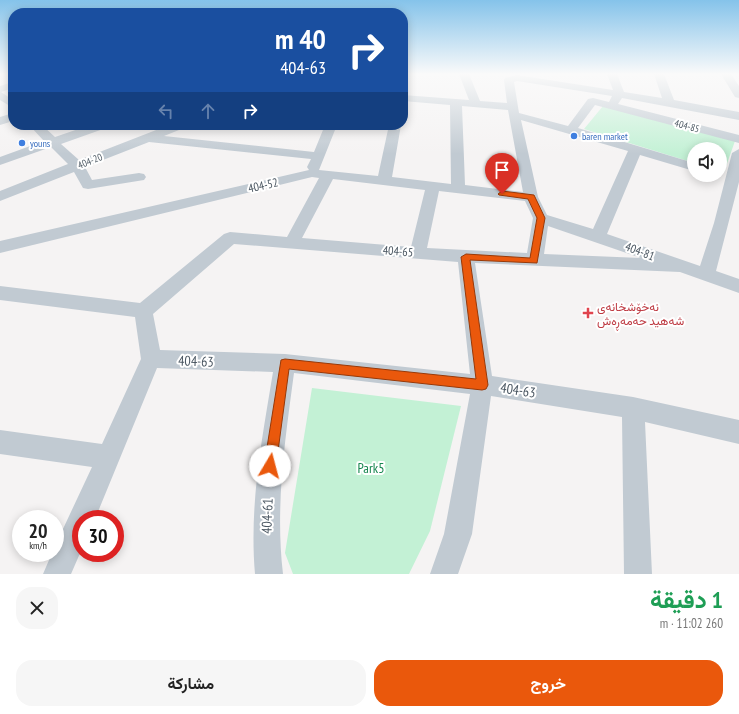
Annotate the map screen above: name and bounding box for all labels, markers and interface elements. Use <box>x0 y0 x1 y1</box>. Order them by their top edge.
text: 40 m <box>275 20 326 57</box>
icon: right <box>340 24 392 76</box>
text: 404-63 <box>280 56 326 79</box>
icon: left <box>155 100 177 122</box>
icon: ahead <box>197 100 219 122</box>
icon: right <box>239 100 261 122</box>
street label: 404-85 <box>673 116 701 136</box>
place label: baren market <box>582 130 628 143</box>
marker: baren market <box>569 131 579 141</box>
place label: youns <box>30 137 51 150</box>
marker: youns <box>17 138 27 148</box>
map controls <box>687 142 727 182</box>
button: sound <box>687 142 727 182</box>
street label: 404-20 <box>76 150 105 172</box>
pin <box>485 153 519 194</box>
icon: arrive <box>491 159 513 181</box>
street label: 404-52 <box>246 174 280 196</box>
street label: 404-81 <box>623 239 657 263</box>
street label: 404-65 <box>382 242 414 260</box>
place label: نەخۆشخانەی شەهید حەمەڕەش <box>597 299 684 331</box>
marker: نەخۆشخانەی شەهید حەمەڕەش <box>582 307 594 319</box>
street label: 404-63 <box>178 351 214 371</box>
street label: 404-63 <box>499 378 537 402</box>
position arrow <box>249 445 291 487</box>
park label: Park5 <box>357 459 385 477</box>
street label: 404-61 <box>257 498 277 534</box>
speed limit sign: 30 <box>72 510 124 562</box>
text: 20 <box>28 518 48 544</box>
text: km/h <box>29 539 47 552</box>
text: 1 دقيقة <box>650 584 723 615</box>
button: close <box>16 587 58 629</box>
text: 260 m · 11:02 <box>660 615 723 632</box>
button: مشاركة <box>16 660 366 706</box>
button: خروج <box>374 660 723 706</box>

